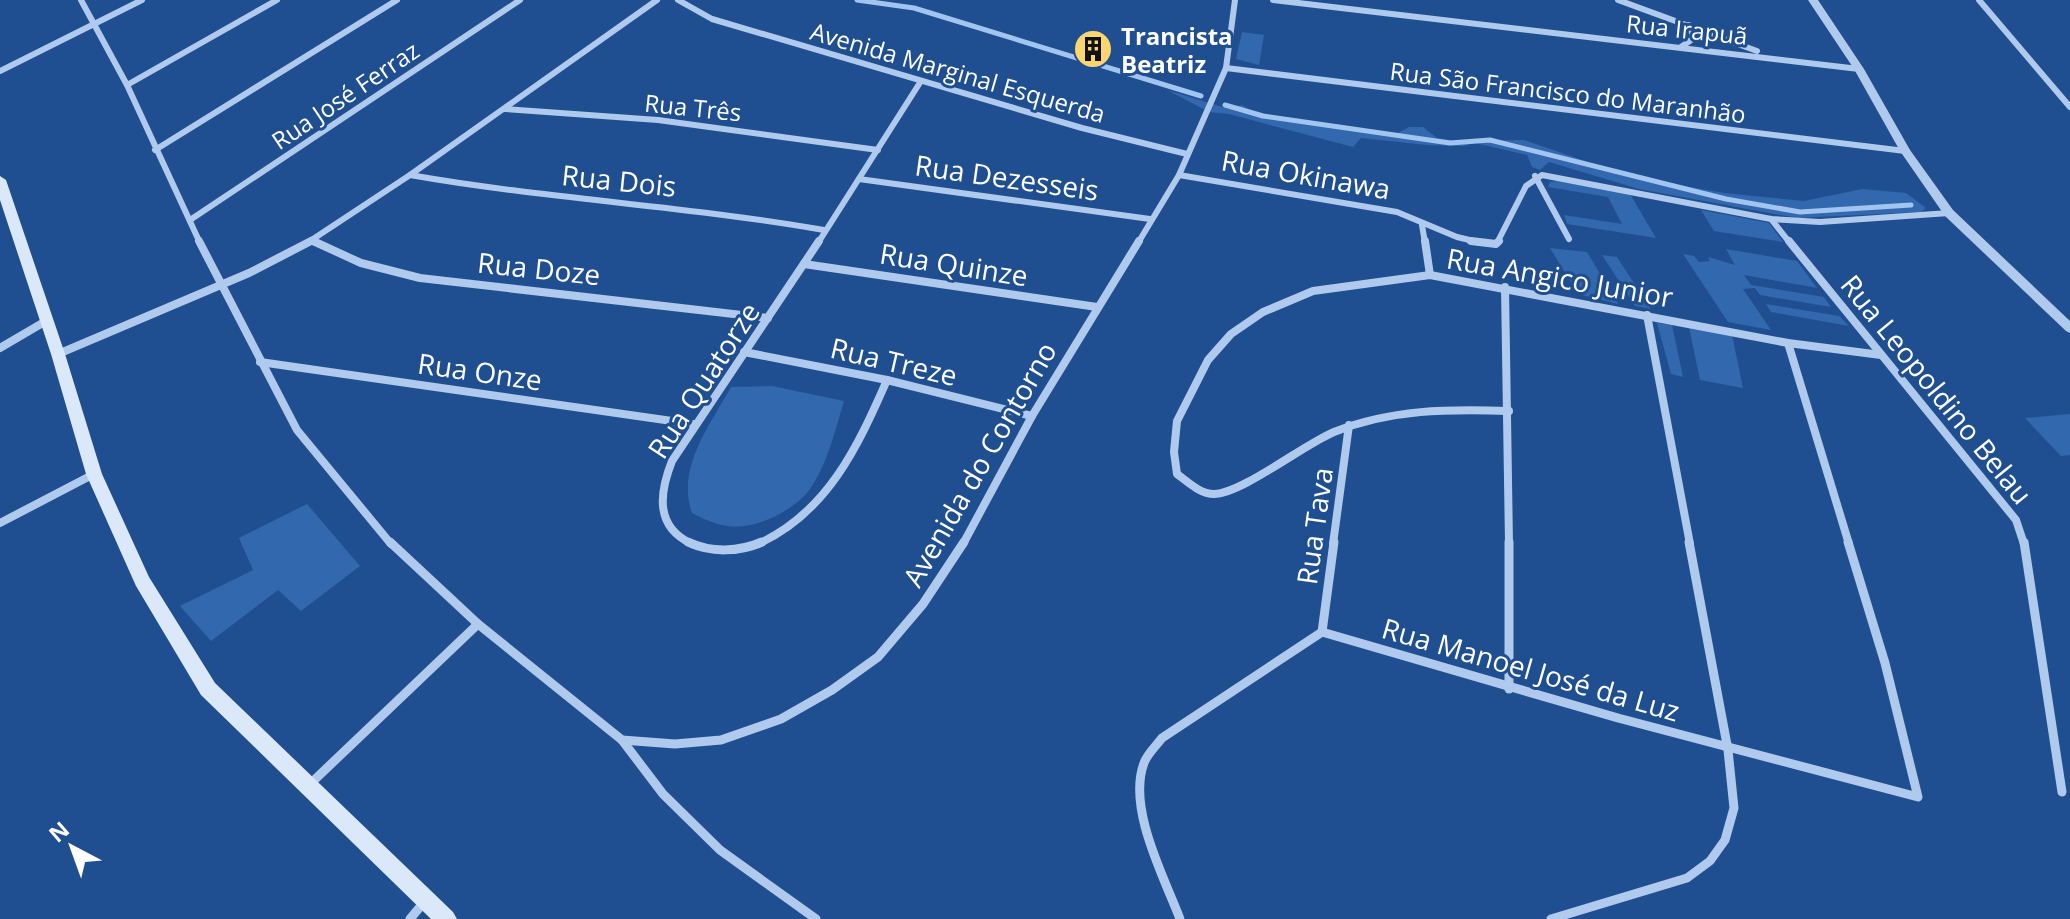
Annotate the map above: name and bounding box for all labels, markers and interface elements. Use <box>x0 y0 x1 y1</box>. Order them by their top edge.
street label: Rua Irapuã <box>1625 6 1749 52</box>
street label: Avenida Marginal Esquerda <box>807 14 1109 130</box>
place label: Trancista Beatriz <box>1121 19 1233 80</box>
building icon: Trancista Beatriz <box>1072 28 1114 70</box>
street label: Rua José Ferraz <box>265 33 425 157</box>
street label: Rua São Francisco do Maranhão <box>1388 54 1748 130</box>
street label: Rua Três <box>643 86 743 128</box>
street label: Rua Okinawa <box>1219 140 1393 208</box>
street label: Rua Dezesseis <box>913 145 1101 209</box>
street label: Rua Dois <box>560 155 678 205</box>
street label: Rua Quinze <box>877 234 1031 294</box>
street label: Rua Angico Junior <box>1444 238 1677 316</box>
street label: Rua Doze <box>476 243 602 293</box>
street label: Rua Leopoldino Belau <box>1833 266 2041 512</box>
street label: Rua Quatorze <box>638 295 768 465</box>
street label: Rua Treze <box>827 328 961 394</box>
street label: Avenida do Contorno <box>893 335 1065 593</box>
street label: Rua Onze <box>415 343 545 399</box>
street label: Rua Tava <box>1287 465 1341 587</box>
street label: Rua Manoel José da Luz <box>1378 608 1684 730</box>
north arrow <box>32 807 112 887</box>
text: N <box>42 814 75 848</box>

